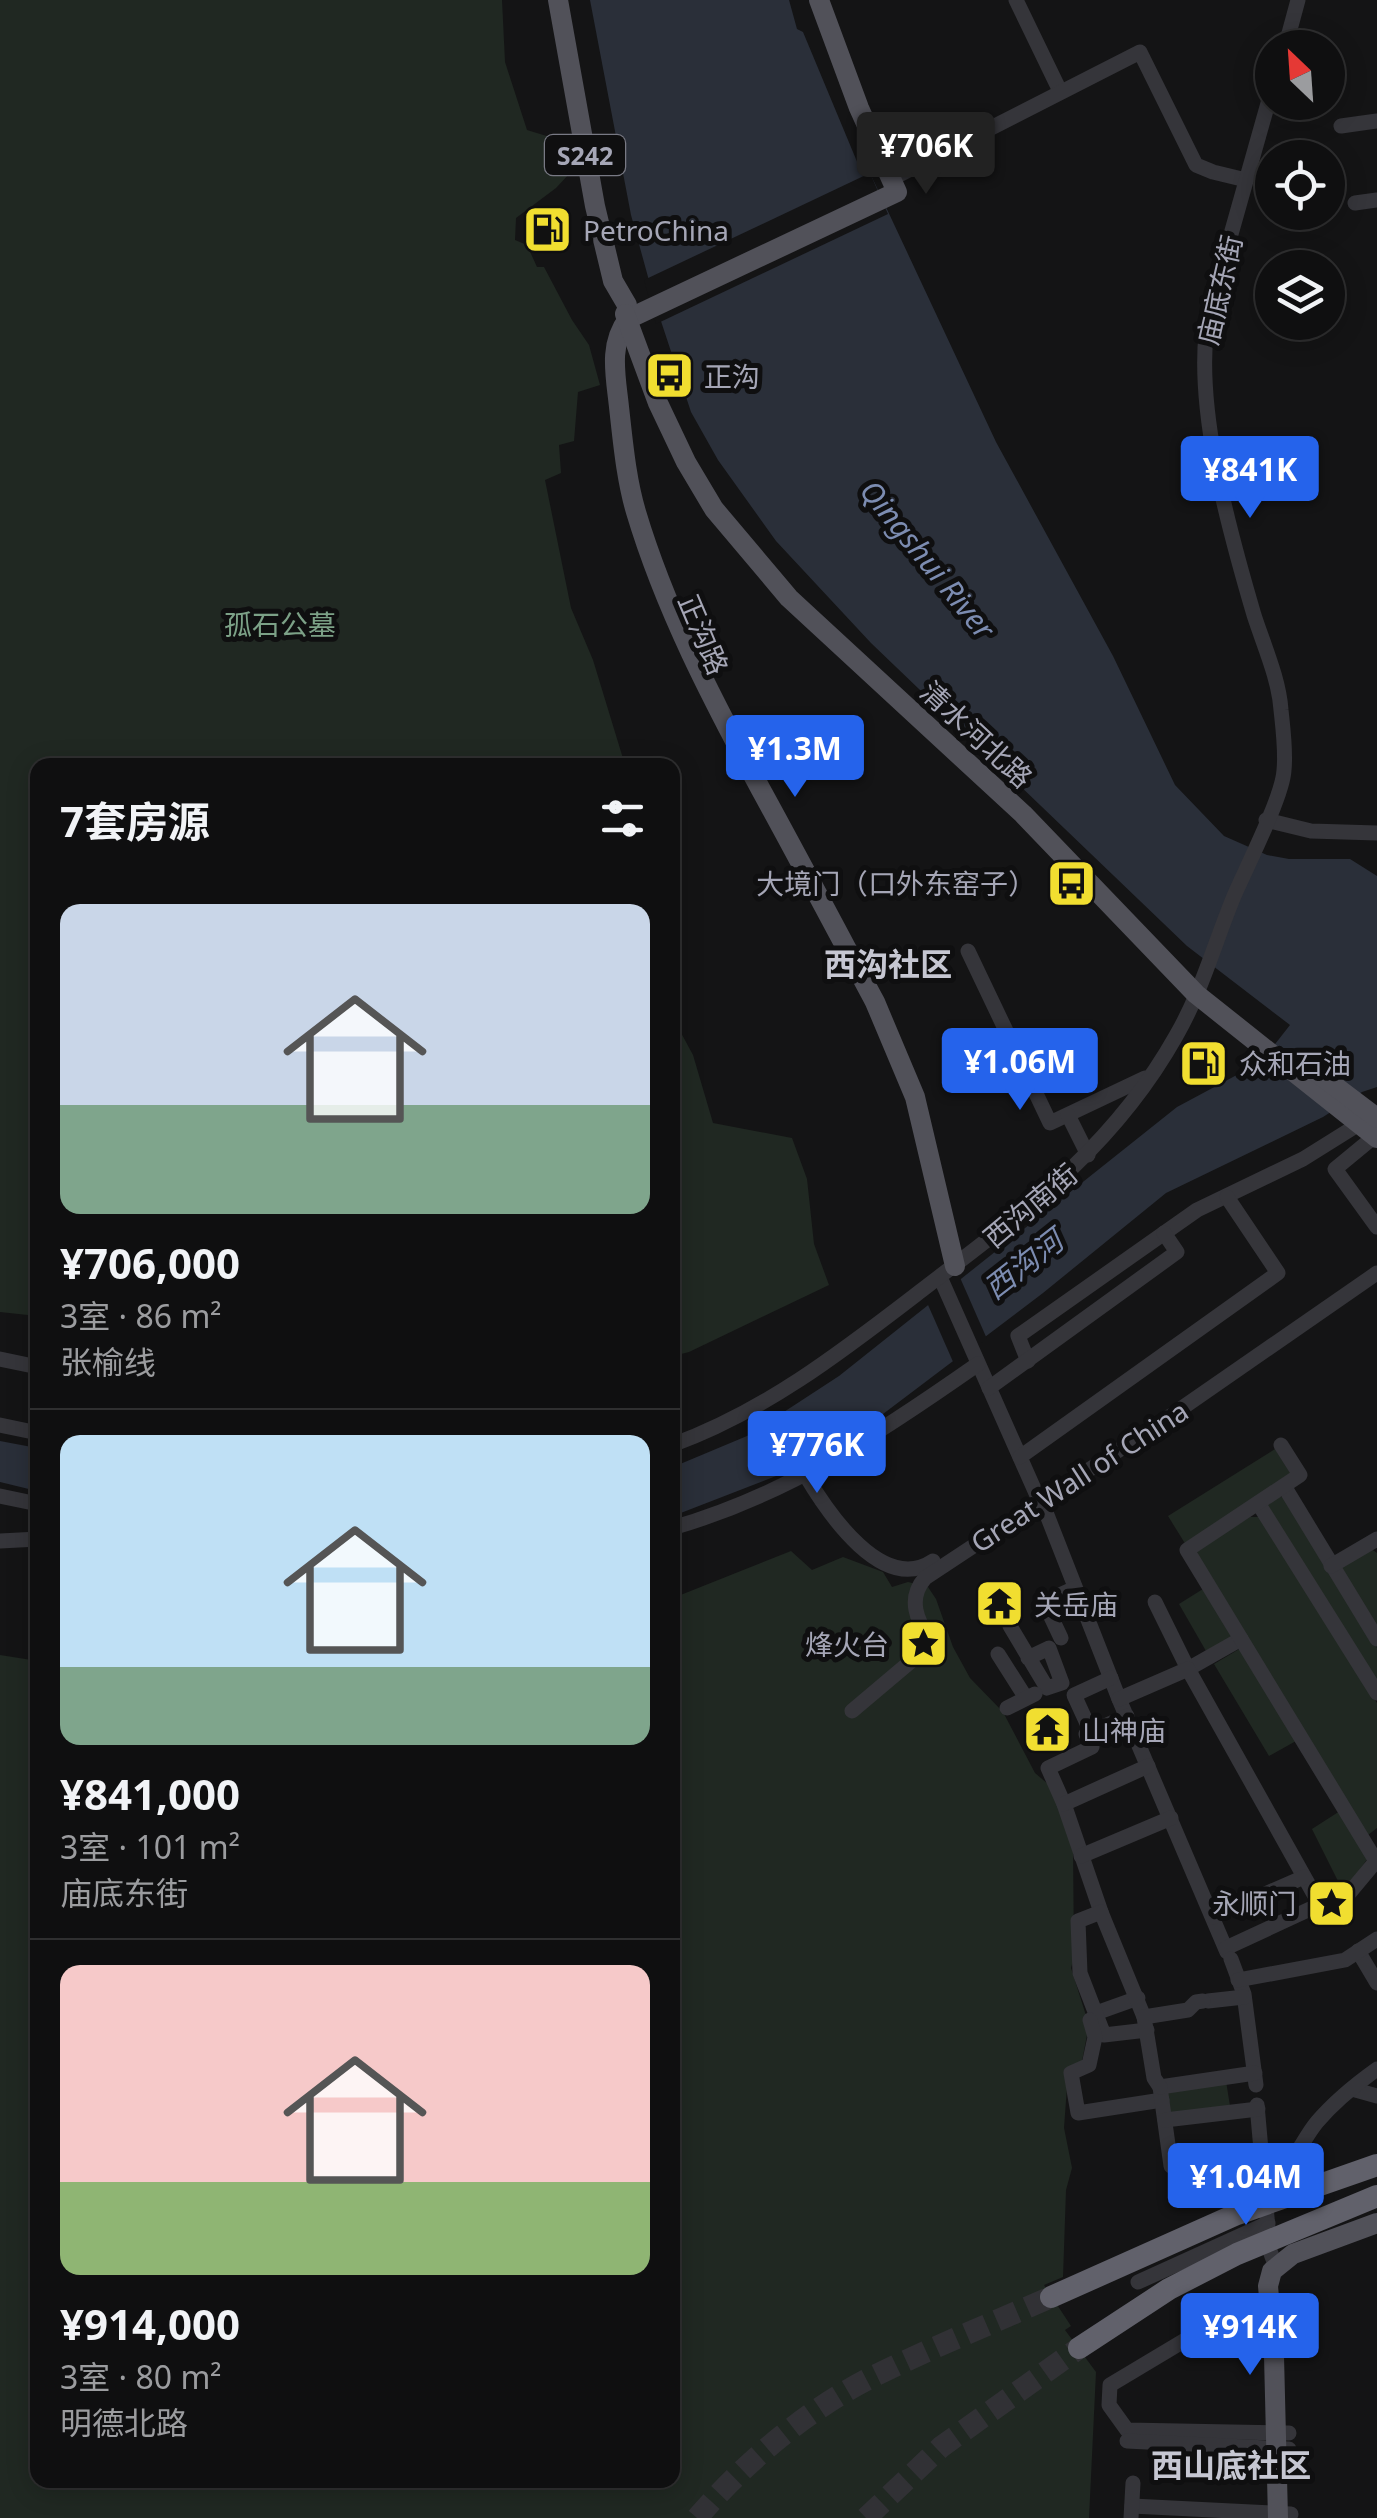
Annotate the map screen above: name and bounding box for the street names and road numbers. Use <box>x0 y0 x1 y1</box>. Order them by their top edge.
road number: S242 <box>545 135 625 175</box>
street label: 庙底东街 <box>1188 231 1250 349</box>
street label: 正沟路 <box>670 588 738 680</box>
street label: 清水河北路 <box>913 672 1041 796</box>
street label: 西沟南街 <box>975 1154 1085 1256</box>
street label: Great Wall of China <box>963 1391 1195 1561</box>

